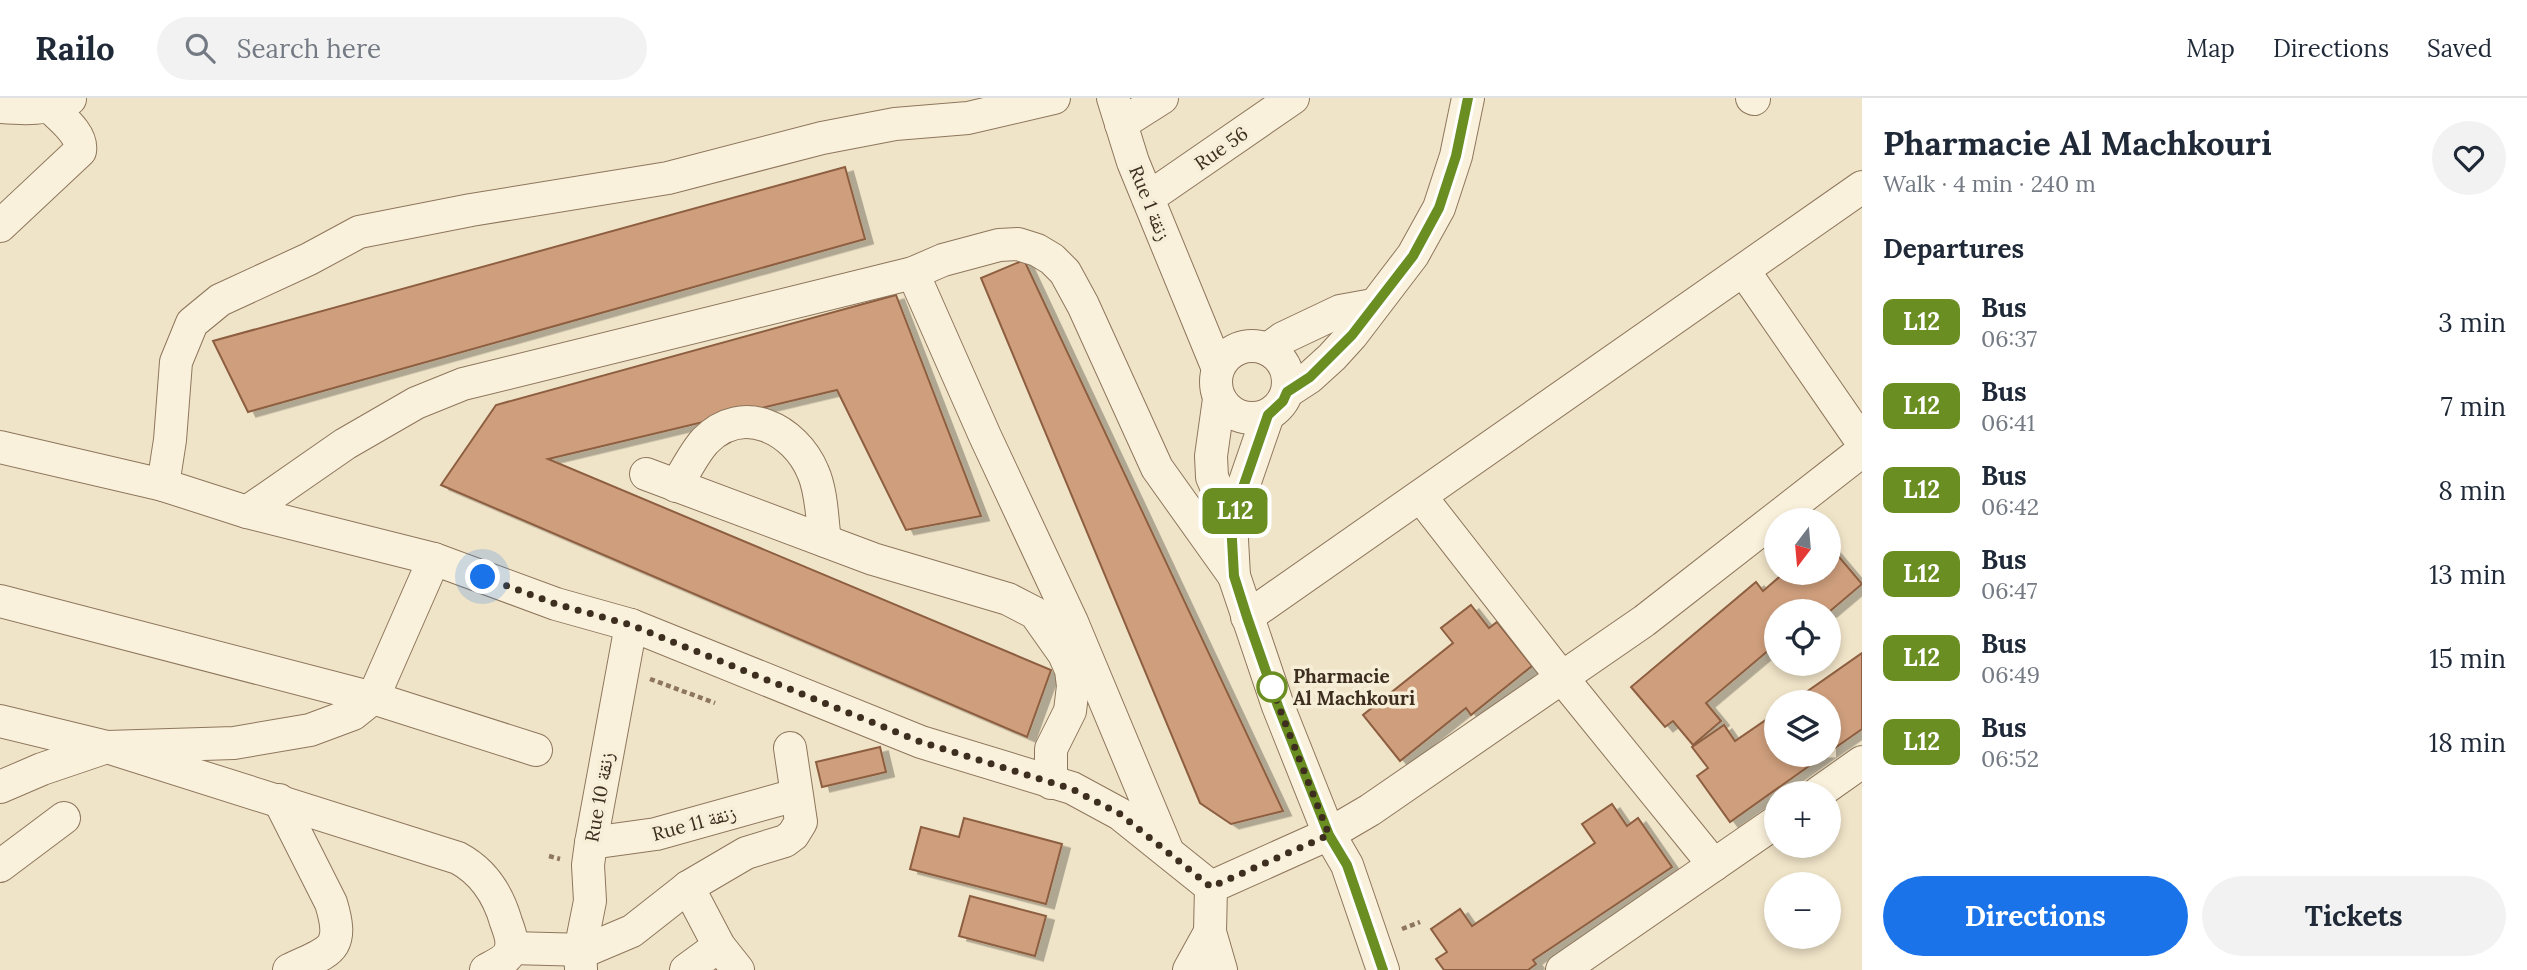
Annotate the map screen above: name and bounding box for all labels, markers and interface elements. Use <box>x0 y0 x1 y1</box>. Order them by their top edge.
search box <box>157 17 647 80</box>
text: Railo <box>35 27 115 69</box>
icon: search <box>181 29 219 67</box>
text: Search here <box>237 32 381 65</box>
text: Map <box>2186 33 2235 64</box>
text: Directions <box>2273 33 2389 64</box>
text: Saved <box>2427 33 2492 64</box>
street label: Rue 56 <box>1190 121 1252 175</box>
button: heart <box>2432 121 2506 195</box>
text: Pharmacie Al Machkouri <box>1883 122 2272 164</box>
street label: Rue 1 زنقة <box>1124 162 1176 244</box>
text: Walk · 4 min · 240 m <box>1883 169 2096 198</box>
text: Departures <box>1883 232 2024 265</box>
text: Bus <box>1981 291 2027 324</box>
text: L12 <box>1903 306 1940 337</box>
text: 3 min <box>2438 306 2506 339</box>
text: 06:37 <box>1981 324 2037 353</box>
text: Bus <box>1981 375 2027 408</box>
text: L12 <box>1903 390 1940 421</box>
text: 7 min <box>2441 390 2506 423</box>
text: 06:41 <box>1981 408 2035 437</box>
text: Bus <box>1981 459 2027 492</box>
text: L12 <box>1903 474 1940 505</box>
text: 8 min <box>2438 474 2506 507</box>
line badge: L12 <box>1195 488 1275 534</box>
text: 06:42 <box>1981 492 2039 521</box>
text: L12 <box>1216 495 1254 526</box>
north arrow <box>1764 508 1841 584</box>
map controls <box>1764 508 1841 949</box>
text: Bus <box>1981 543 2027 576</box>
text: L12 <box>1903 558 1940 589</box>
text: 13 min <box>2429 558 2506 591</box>
your location <box>465 559 500 594</box>
text: 06:47 <box>1981 576 2037 605</box>
button: locate <box>1764 599 1841 676</box>
text: Bus <box>1981 627 2027 660</box>
text: L12 <box>1903 642 1940 673</box>
text: 15 min <box>2429 642 2506 675</box>
text: 06:49 <box>1981 660 2040 689</box>
place label: Pharmacie Al Machkouri <box>1293 664 1415 710</box>
marker: Pharmacie Al Machkouri <box>1257 672 1287 702</box>
button: layers <box>1764 690 1841 767</box>
text: Bus <box>1981 711 2027 744</box>
text: L12 <box>1903 726 1940 757</box>
text: 18 min <box>2429 726 2506 759</box>
text: 06:52 <box>1981 744 2039 773</box>
street label: Rue 10 زنقة <box>579 750 619 844</box>
button: + <box>1764 781 1841 858</box>
street label: Rue 11 زنقة <box>649 800 739 846</box>
button: − <box>1764 872 1841 949</box>
button: Directions <box>1883 876 2188 956</box>
button: Tickets <box>2202 876 2506 956</box>

